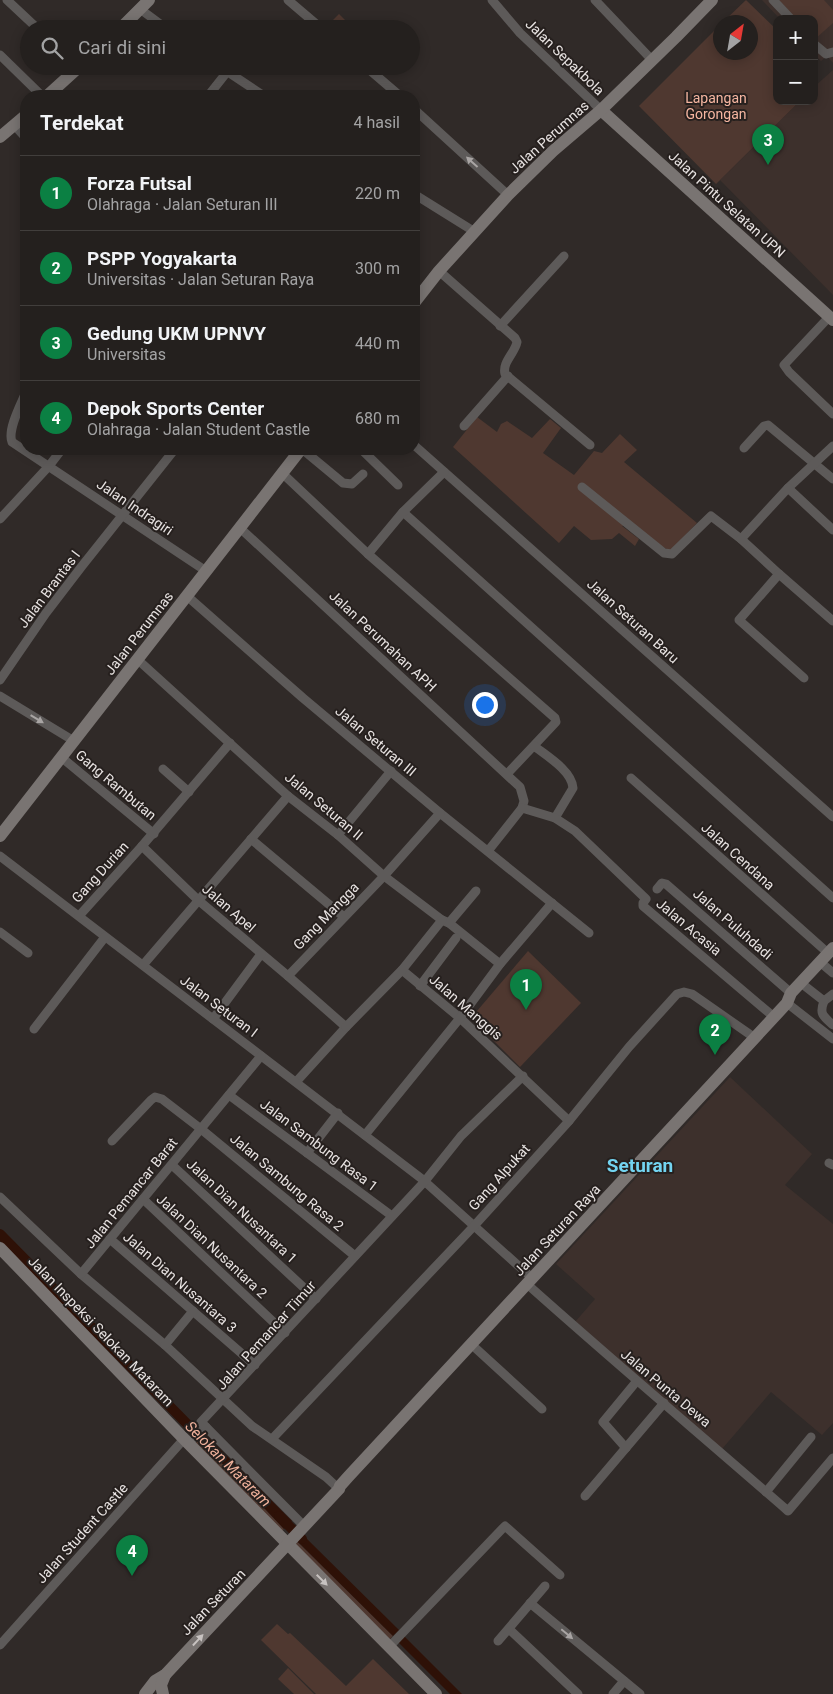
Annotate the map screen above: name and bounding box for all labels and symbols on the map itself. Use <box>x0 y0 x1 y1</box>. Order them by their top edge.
north arrow <box>713 15 758 60</box>
street label: Jalan Sepakbola <box>522 16 608 98</box>
park label: Lapangan Gorongan <box>685 90 747 122</box>
street label: Jalan Perumnas <box>506 97 592 177</box>
pin: 3 <box>752 124 784 165</box>
street label: Jalan Pintu Selatan UPN <box>665 147 789 261</box>
one-way arrow <box>467 156 479 168</box>
street label: Jalan Indragiri <box>94 476 176 538</box>
street label: Jalan Brantas I <box>15 547 83 631</box>
street label: Jalan Seturan Baru <box>584 576 682 666</box>
street label: Jalan Perumahan APH <box>326 587 440 695</box>
street label: Jalan Perumnas <box>102 588 176 678</box>
your location <box>472 692 498 718</box>
street label: Jalan Seturan III <box>332 703 420 779</box>
one-way arrow <box>30 714 43 723</box>
street label: Gang Rambutan <box>72 747 160 823</box>
street label: Jalan Seturan II <box>282 769 366 843</box>
street label: Jalan Cendana <box>698 819 778 893</box>
street label: Gang Durian <box>68 838 132 906</box>
street label: Gang Mangga <box>290 879 362 953</box>
street label: Jalan Apel <box>199 881 259 935</box>
street label: Jalan Puluhdadi <box>690 885 776 963</box>
street label: Jalan Acasia <box>653 895 725 959</box>
pin: 1 <box>510 969 542 1010</box>
street label: Jalan Manggis <box>426 971 506 1043</box>
street label: Jalan Seturan I <box>177 972 261 1040</box>
pin: 2 <box>699 1014 731 1055</box>
street label: Jalan Sambung Rasa 1 <box>257 1096 381 1194</box>
street label: Jalan Sambung Rasa 2 <box>227 1130 347 1234</box>
street label: Jalan Pemancar Barat <box>82 1134 181 1251</box>
street label: Gang Alpukat <box>465 1140 533 1213</box>
district label: Seturan <box>607 1154 673 1177</box>
street label: Jalan Dian Nusantara 1 <box>184 1156 300 1266</box>
street label: Jalan Seturan Raya <box>511 1181 603 1279</box>
street label: Jalan Dian Nusantara 2 <box>154 1191 271 1301</box>
street label: Jalan Dian Nusantara 3 <box>120 1228 240 1336</box>
street label: Jalan Inspeksi Selokan Mataram <box>25 1253 177 1409</box>
street label: Jalan Pemancar Timur <box>213 1277 319 1393</box>
street label: Jalan Punta Dewa <box>618 1346 714 1430</box>
water label: Selokan Mataram <box>181 1417 275 1511</box>
street label: Jalan Student Castle <box>33 1480 131 1586</box>
pin: 4 <box>116 1535 148 1576</box>
street label: Jalan Seturan <box>178 1566 248 1638</box>
one-way arrow <box>316 1574 328 1586</box>
one-way arrow <box>561 1628 574 1639</box>
one-way arrow <box>192 1634 204 1646</box>

